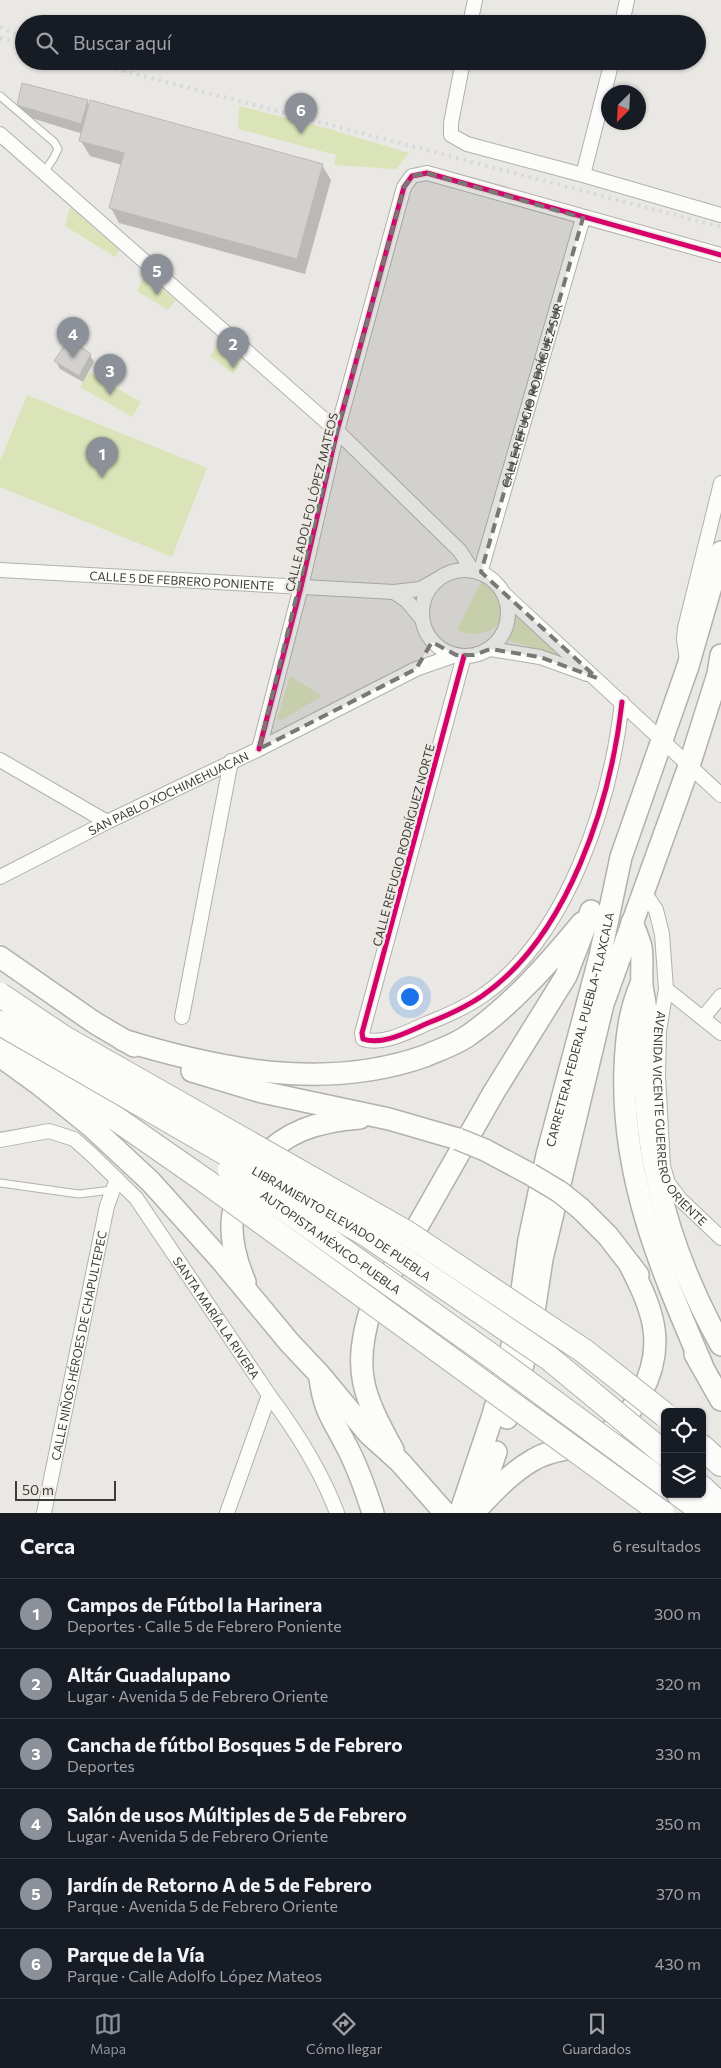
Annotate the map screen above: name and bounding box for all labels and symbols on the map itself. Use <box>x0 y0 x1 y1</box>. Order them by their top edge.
north arrow <box>601 85 646 130</box>
pin: 6 <box>285 93 317 134</box>
pin: 5 <box>141 254 173 295</box>
street label: CALLE REFUGIO RODRÍGUEZ SUR <box>498 301 565 489</box>
pin: 4 <box>57 317 89 358</box>
pin: 2 <box>217 327 249 368</box>
pin: 3 <box>94 354 126 395</box>
street label: CALLE ADOLFO LÓPEZ MATEOS <box>282 411 340 593</box>
pin: 1 <box>86 437 118 478</box>
street label: CALLE 5 DE FEBRERO PONIENTE <box>89 568 274 592</box>
street label: CALLE REFUGIO RODRÍGUEZ NORTE <box>369 742 437 948</box>
street label: SAN PABLO XOCHIMEHUACAN <box>86 748 250 838</box>
street label: CARRETERA FEDERAL PUEBLA-TLAXCALA <box>543 911 616 1148</box>
your location <box>397 984 423 1010</box>
street label: AVENIDA VICENTE GUERRERO ORIENTE <box>651 1010 710 1228</box>
street label: LIBRAMIENTO ELEVADO DE PUEBLA <box>250 1163 434 1283</box>
street label: AUTOPISTA MÉXICO-PUEBLA <box>258 1187 404 1296</box>
street label: CALLE NIÑOS HÉROES DE CHAPULTEPEC <box>48 1229 109 1462</box>
street label: SANTA MARÍA LA RIVERA <box>171 1254 263 1381</box>
scale bar <box>15 1478 116 1501</box>

